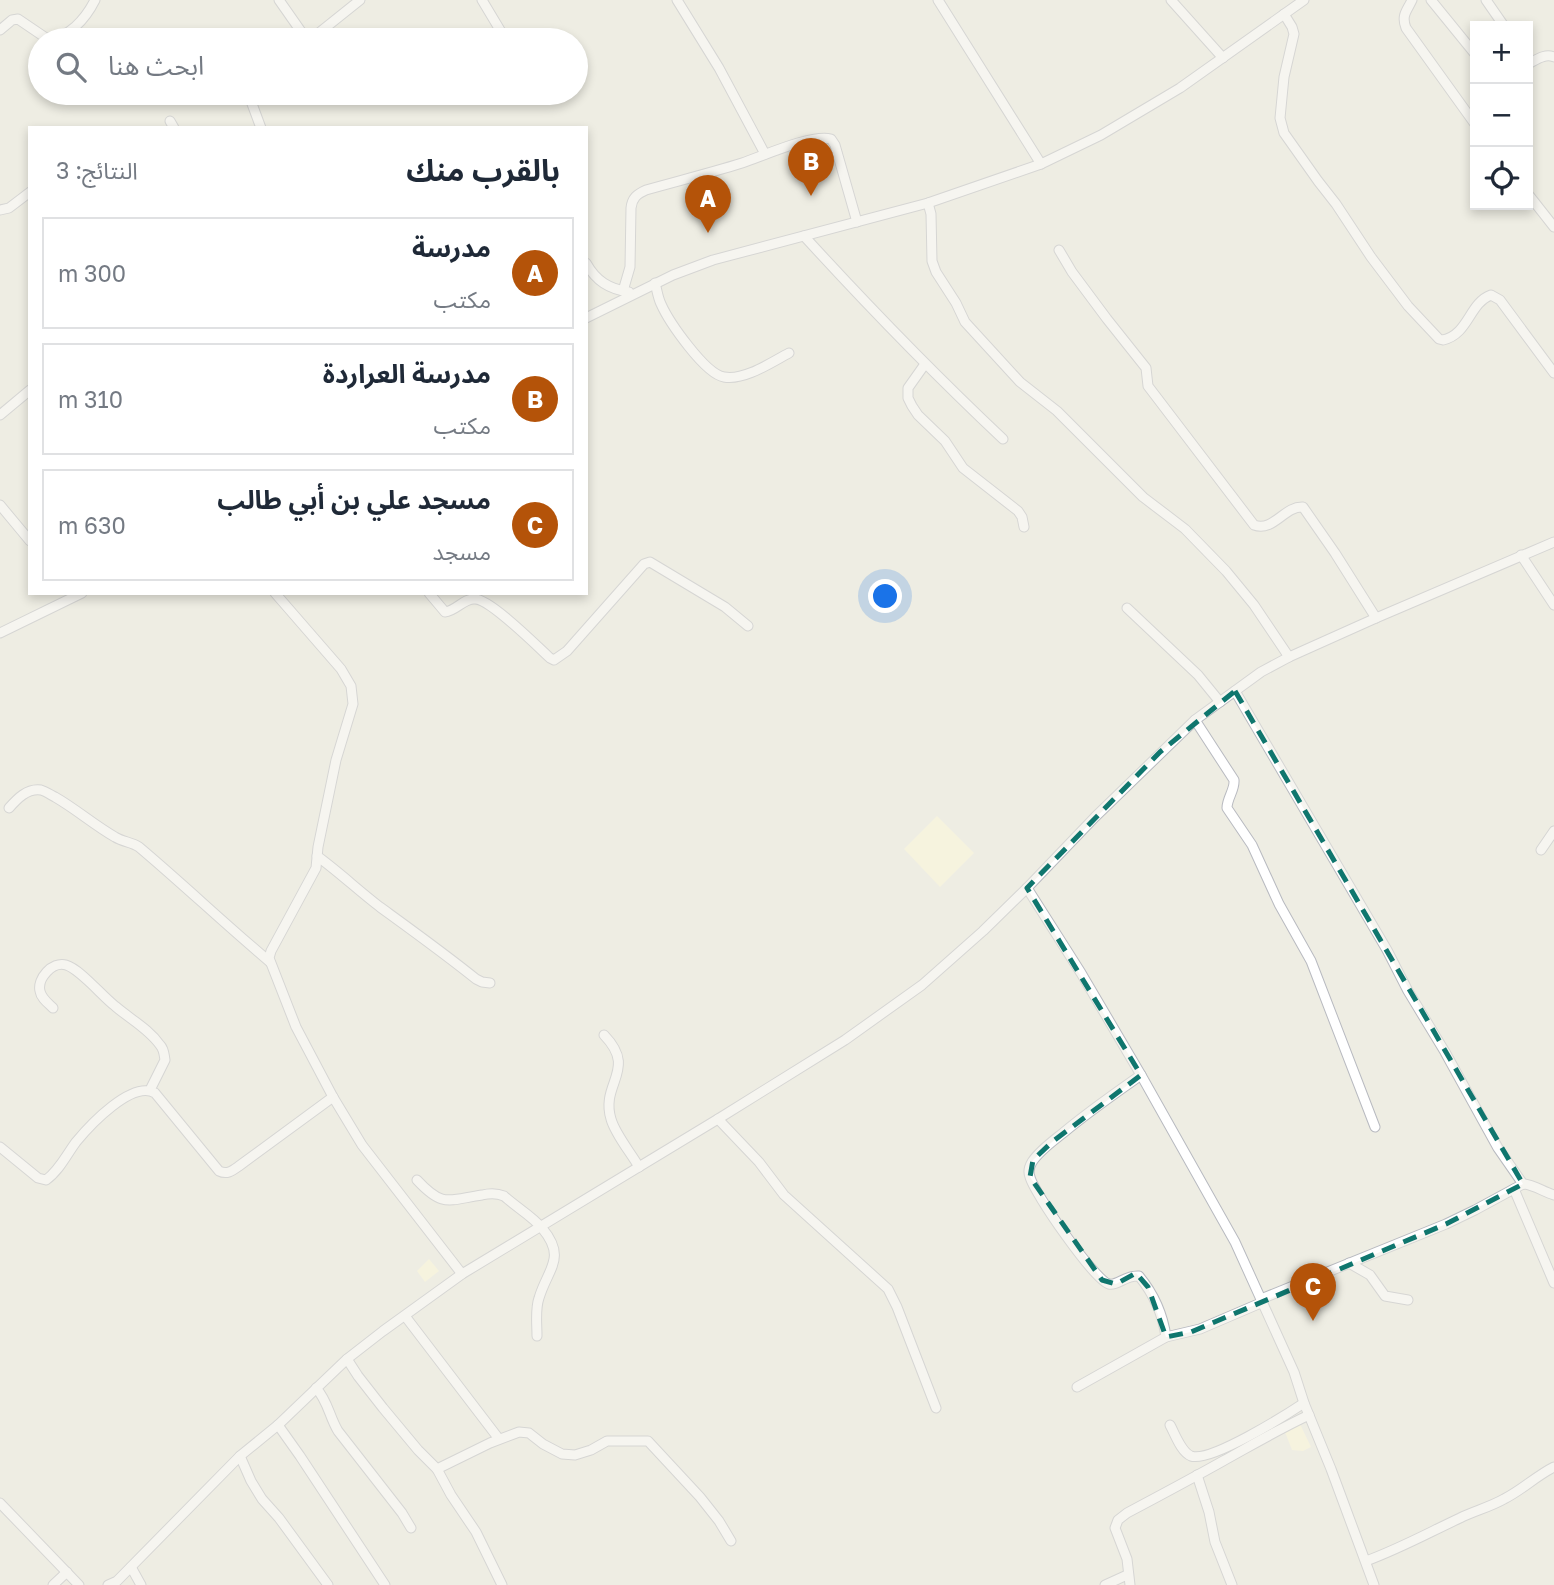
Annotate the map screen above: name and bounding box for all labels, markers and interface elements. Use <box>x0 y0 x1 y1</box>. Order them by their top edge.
map controls <box>1470 21 1533 210</box>
button: + <box>1470 21 1533 84</box>
search box <box>28 28 588 105</box>
icon: search <box>52 48 90 86</box>
text: ابحث هنا <box>108 50 204 81</box>
button: − <box>1470 84 1533 147</box>
pin: B <box>788 138 834 196</box>
button: locate <box>1470 147 1533 210</box>
text: بالقرب منك <box>406 152 560 188</box>
text: النتائج: 3 <box>56 156 138 184</box>
pin: A <box>685 175 731 233</box>
text: مدرسة <box>412 232 491 263</box>
text: 300 m <box>58 259 126 287</box>
text: A <box>527 259 543 287</box>
text: مكتب <box>434 285 491 313</box>
text: مدرسة العراردة <box>323 358 491 389</box>
text: 310 m <box>58 385 123 413</box>
text: B <box>527 385 543 413</box>
text: مكتب <box>434 411 491 439</box>
text: مسجد علي بن أبي طالب <box>217 484 491 515</box>
text: 630 m <box>58 511 126 539</box>
text: C <box>527 511 543 539</box>
text: مسجد <box>432 537 491 565</box>
your location <box>868 579 902 613</box>
pin: C <box>1290 1263 1336 1321</box>

